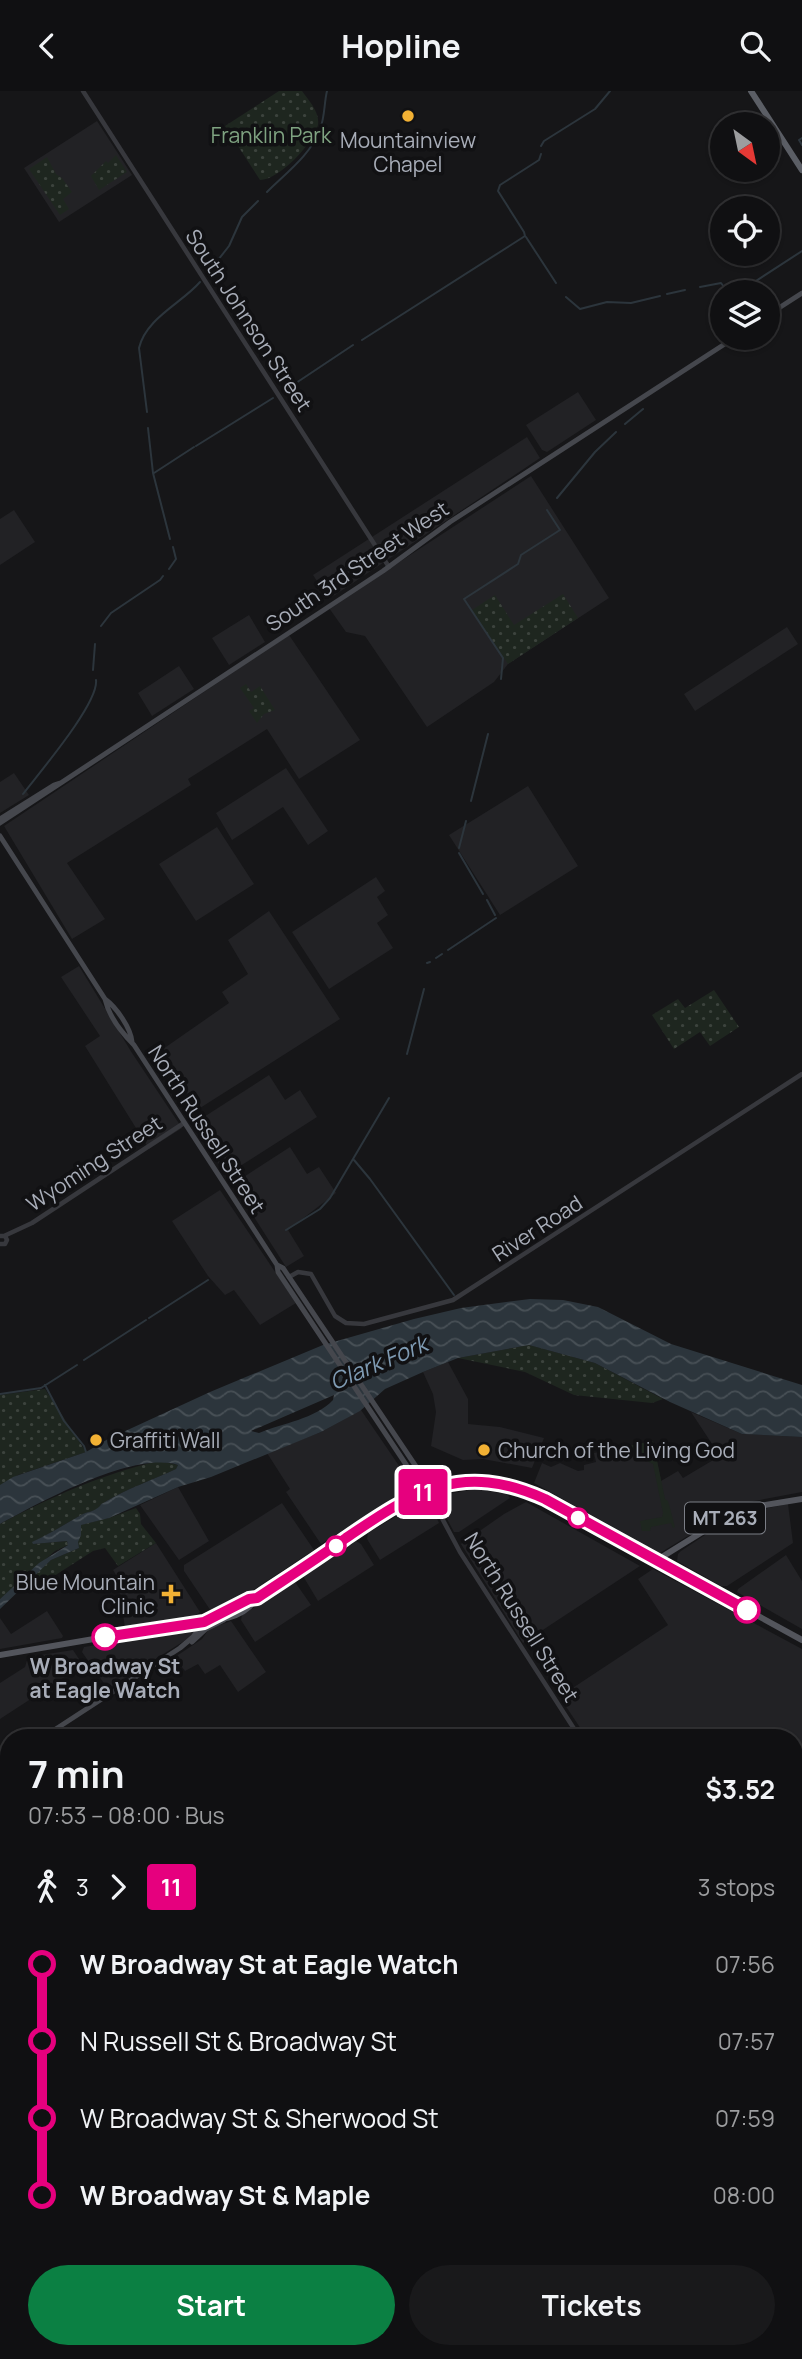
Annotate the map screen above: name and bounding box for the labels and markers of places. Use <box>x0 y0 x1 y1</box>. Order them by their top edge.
marker: Mountainview Chapel <box>400 108 416 124</box>
place label: Mountainview Chapel <box>340 126 476 178</box>
place label: Graffiti Wall <box>110 1426 220 1454</box>
marker: Graffiti Wall <box>88 1432 104 1448</box>
place label: Church of the Living God <box>498 1436 735 1464</box>
marker: Church of the Living God <box>476 1442 492 1458</box>
unlabelled marker <box>568 1508 588 1528</box>
unlabelled marker <box>326 1536 346 1556</box>
place label: Blue Mountain Clinic <box>16 1568 155 1620</box>
marker: Blue Mountain Clinic <box>161 1584 181 1604</box>
unlabelled marker <box>734 1597 760 1623</box>
marker: W Broadway St at Eagle Watch <box>92 1624 118 1650</box>
place label: W Broadway St at Eagle Watch <box>30 1652 180 1704</box>

